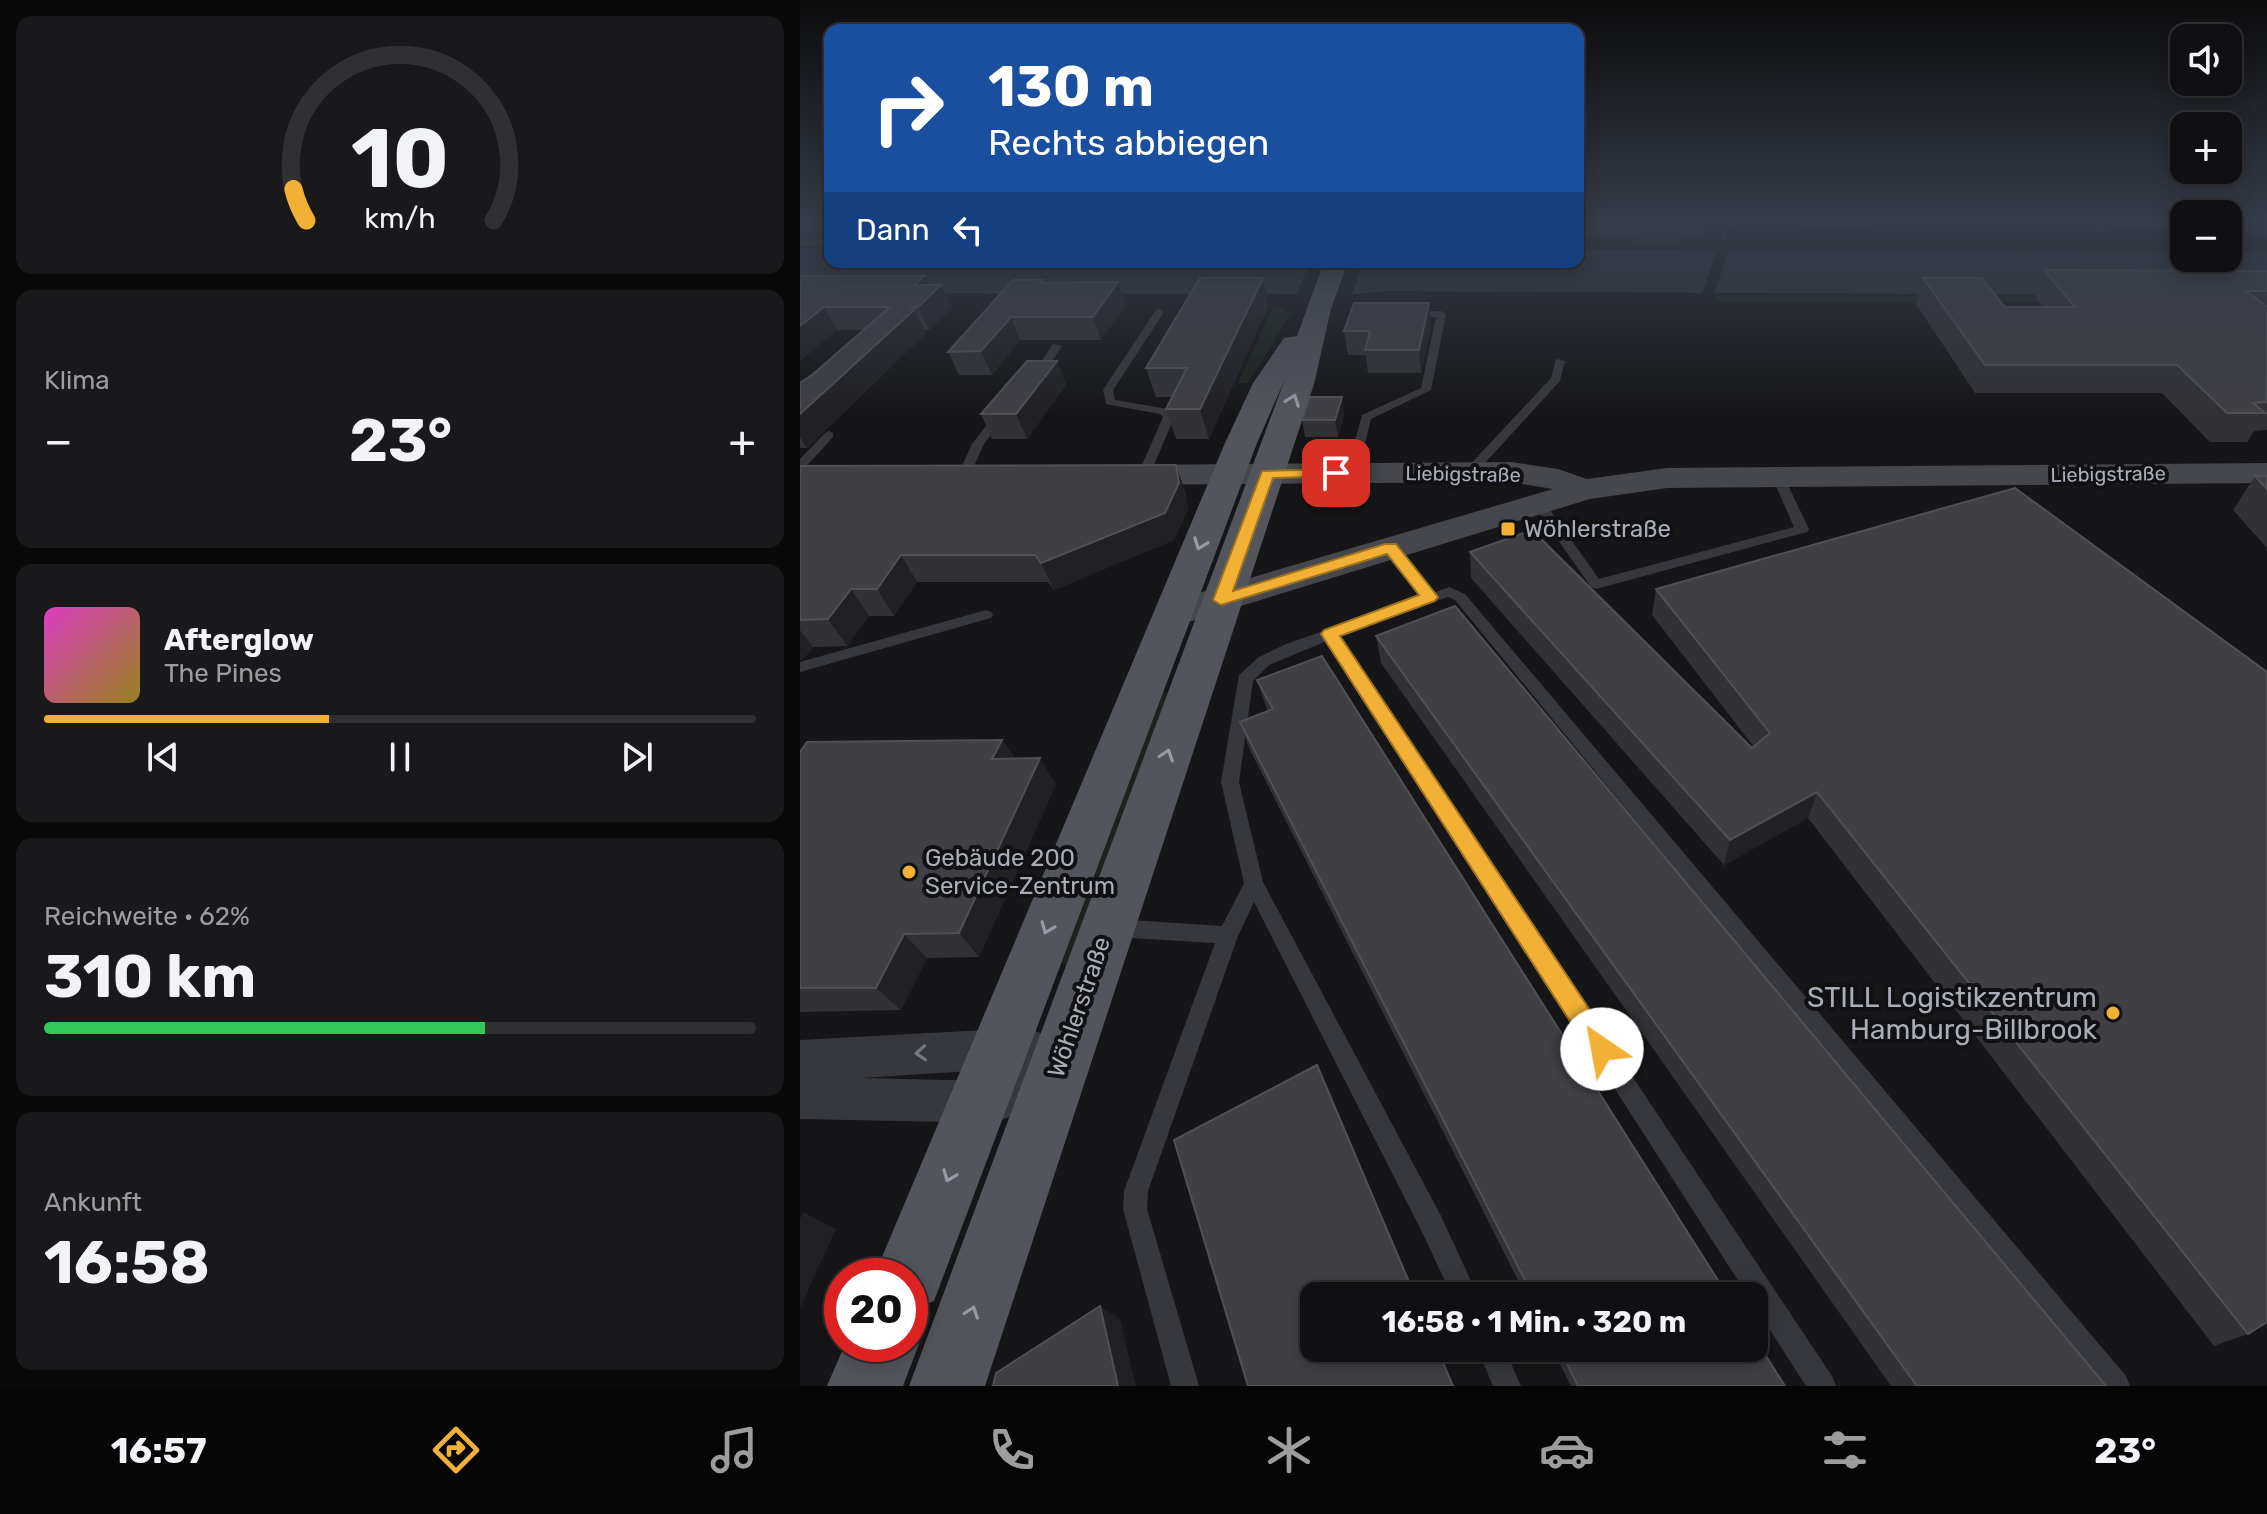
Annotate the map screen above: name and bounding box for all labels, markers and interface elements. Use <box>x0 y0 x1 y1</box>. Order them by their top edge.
map controls <box>2170 24 2242 272</box>
button: sound <box>2170 24 2242 96</box>
text: 130 m <box>988 54 1154 120</box>
icon: right <box>856 56 960 160</box>
text: 10 <box>351 109 449 208</box>
button: + <box>2170 112 2242 184</box>
text: Rechts abbiegen <box>988 121 1269 164</box>
button: − <box>2170 200 2242 272</box>
text: km/h <box>364 201 436 235</box>
icon: left <box>946 208 990 252</box>
text: Dann <box>856 212 930 248</box>
text: Klima <box>44 365 110 396</box>
one-way arrow <box>1284 394 1300 408</box>
text: 23° <box>349 405 452 476</box>
text: − <box>44 415 73 467</box>
text: + <box>729 415 756 467</box>
pin <box>1302 439 1370 507</box>
icon: arrive <box>1314 451 1358 495</box>
street label: Liebigstraße <box>1405 461 1521 487</box>
street label: Liebigstraße <box>2050 461 2166 487</box>
place label: Wöhlerstraße <box>1524 515 1671 543</box>
marker: Wöhlerstraße <box>1499 520 1517 538</box>
one-way arrow <box>1193 536 1210 550</box>
text: Afterglow <box>164 622 314 658</box>
text: The Pines <box>164 658 282 689</box>
icon: previous <box>141 735 185 779</box>
icon: pause <box>378 735 422 779</box>
icon: next <box>615 735 659 779</box>
one-way arrow <box>1158 749 1174 763</box>
place label: Gebäude 200 Service-Zentrum <box>925 844 1115 900</box>
marker: Gebäude 200 Service-Zentrum <box>900 863 918 881</box>
text: Reichweite · 62% <box>44 901 250 932</box>
one-way arrow <box>1040 920 1056 934</box>
street label: Wöhlerstraße <box>1042 933 1116 1081</box>
text: 310 km <box>44 941 256 1012</box>
place label: STILL Logistikzentrum Hamburg-Billbrook <box>1807 981 2098 1046</box>
marker: STILL Logistikzentrum Hamburg-Billbrook <box>2104 1004 2122 1022</box>
position arrow <box>1560 1007 1644 1091</box>
one-way arrow <box>915 1044 928 1061</box>
one-way arrow <box>942 1168 959 1182</box>
text: Ankunft <box>44 1187 142 1218</box>
text: 16:58 <box>44 1227 210 1298</box>
speed limit sign: 20 <box>824 1258 928 1362</box>
text: 16:58 · 1 Min. · 320 m <box>1382 1304 1686 1340</box>
one-way arrow <box>963 1306 979 1320</box>
icon: directions <box>428 1422 484 1478</box>
icon: music <box>706 1422 762 1478</box>
icon: phone <box>984 1422 1040 1478</box>
icon: climate <box>1261 1422 1317 1478</box>
icon: car <box>1539 1422 1595 1478</box>
icon: filters <box>1817 1422 1873 1478</box>
text: 16:57 <box>111 1429 207 1472</box>
text: 23° <box>2094 1429 2156 1472</box>

